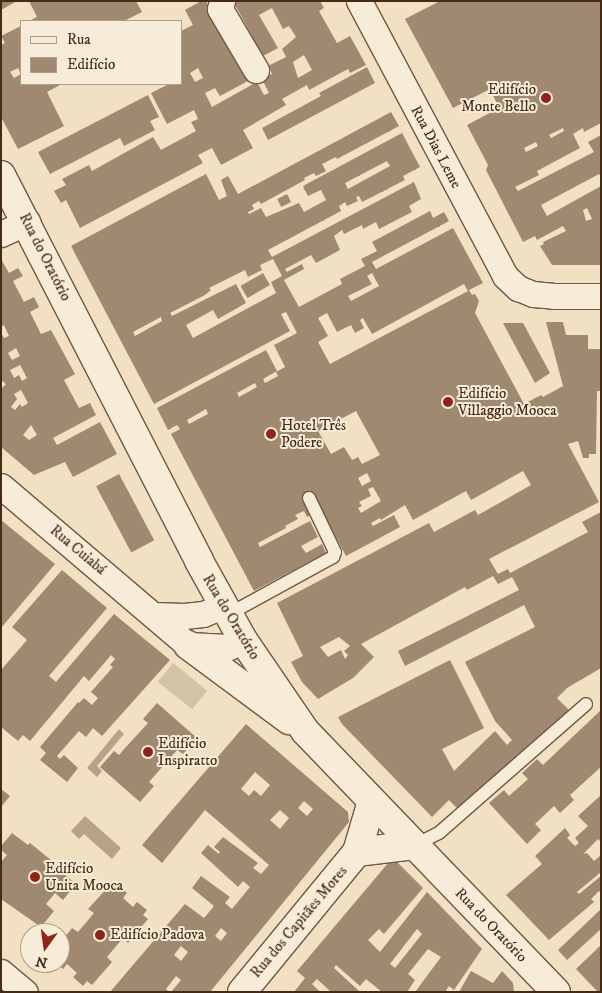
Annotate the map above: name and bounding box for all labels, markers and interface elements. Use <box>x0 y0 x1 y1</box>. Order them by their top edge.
legend <box>20 20 182 85</box>
text: Rua <box>67 30 91 49</box>
text: Edifício <box>67 55 115 74</box>
place label: Edifício Monte Bello <box>461 80 536 115</box>
marker: Edifício Monte Bello <box>540 92 552 104</box>
street label: Rua Dias Leme <box>407 103 465 191</box>
street label: Rua do Oratório <box>15 210 75 304</box>
place label: Edifício Villaggio Mooca <box>458 384 557 419</box>
marker: Edifício Villaggio Mooca <box>442 396 454 408</box>
place label: Hotel Três Podere <box>281 416 346 451</box>
marker: Hotel Três Podere <box>265 428 277 440</box>
street label: Rua Cuiabá <box>46 521 110 579</box>
street label: Rua do Oratório <box>199 571 263 663</box>
place label: Edifício Inspiratto <box>158 734 217 769</box>
marker: Edifício Inspiratto <box>142 746 154 758</box>
place label: Edifício Unita Mooca <box>45 859 123 894</box>
street label: Rua dos Capitães Mores <box>247 862 351 982</box>
marker: Edifício Unita Mooca <box>29 871 41 883</box>
street label: Rua do Oratório <box>451 884 531 966</box>
north arrow <box>20 923 70 973</box>
place label: Edifício Padova <box>110 926 204 944</box>
marker: Edifício Padova <box>94 929 106 941</box>
text: N <box>34 951 49 972</box>

